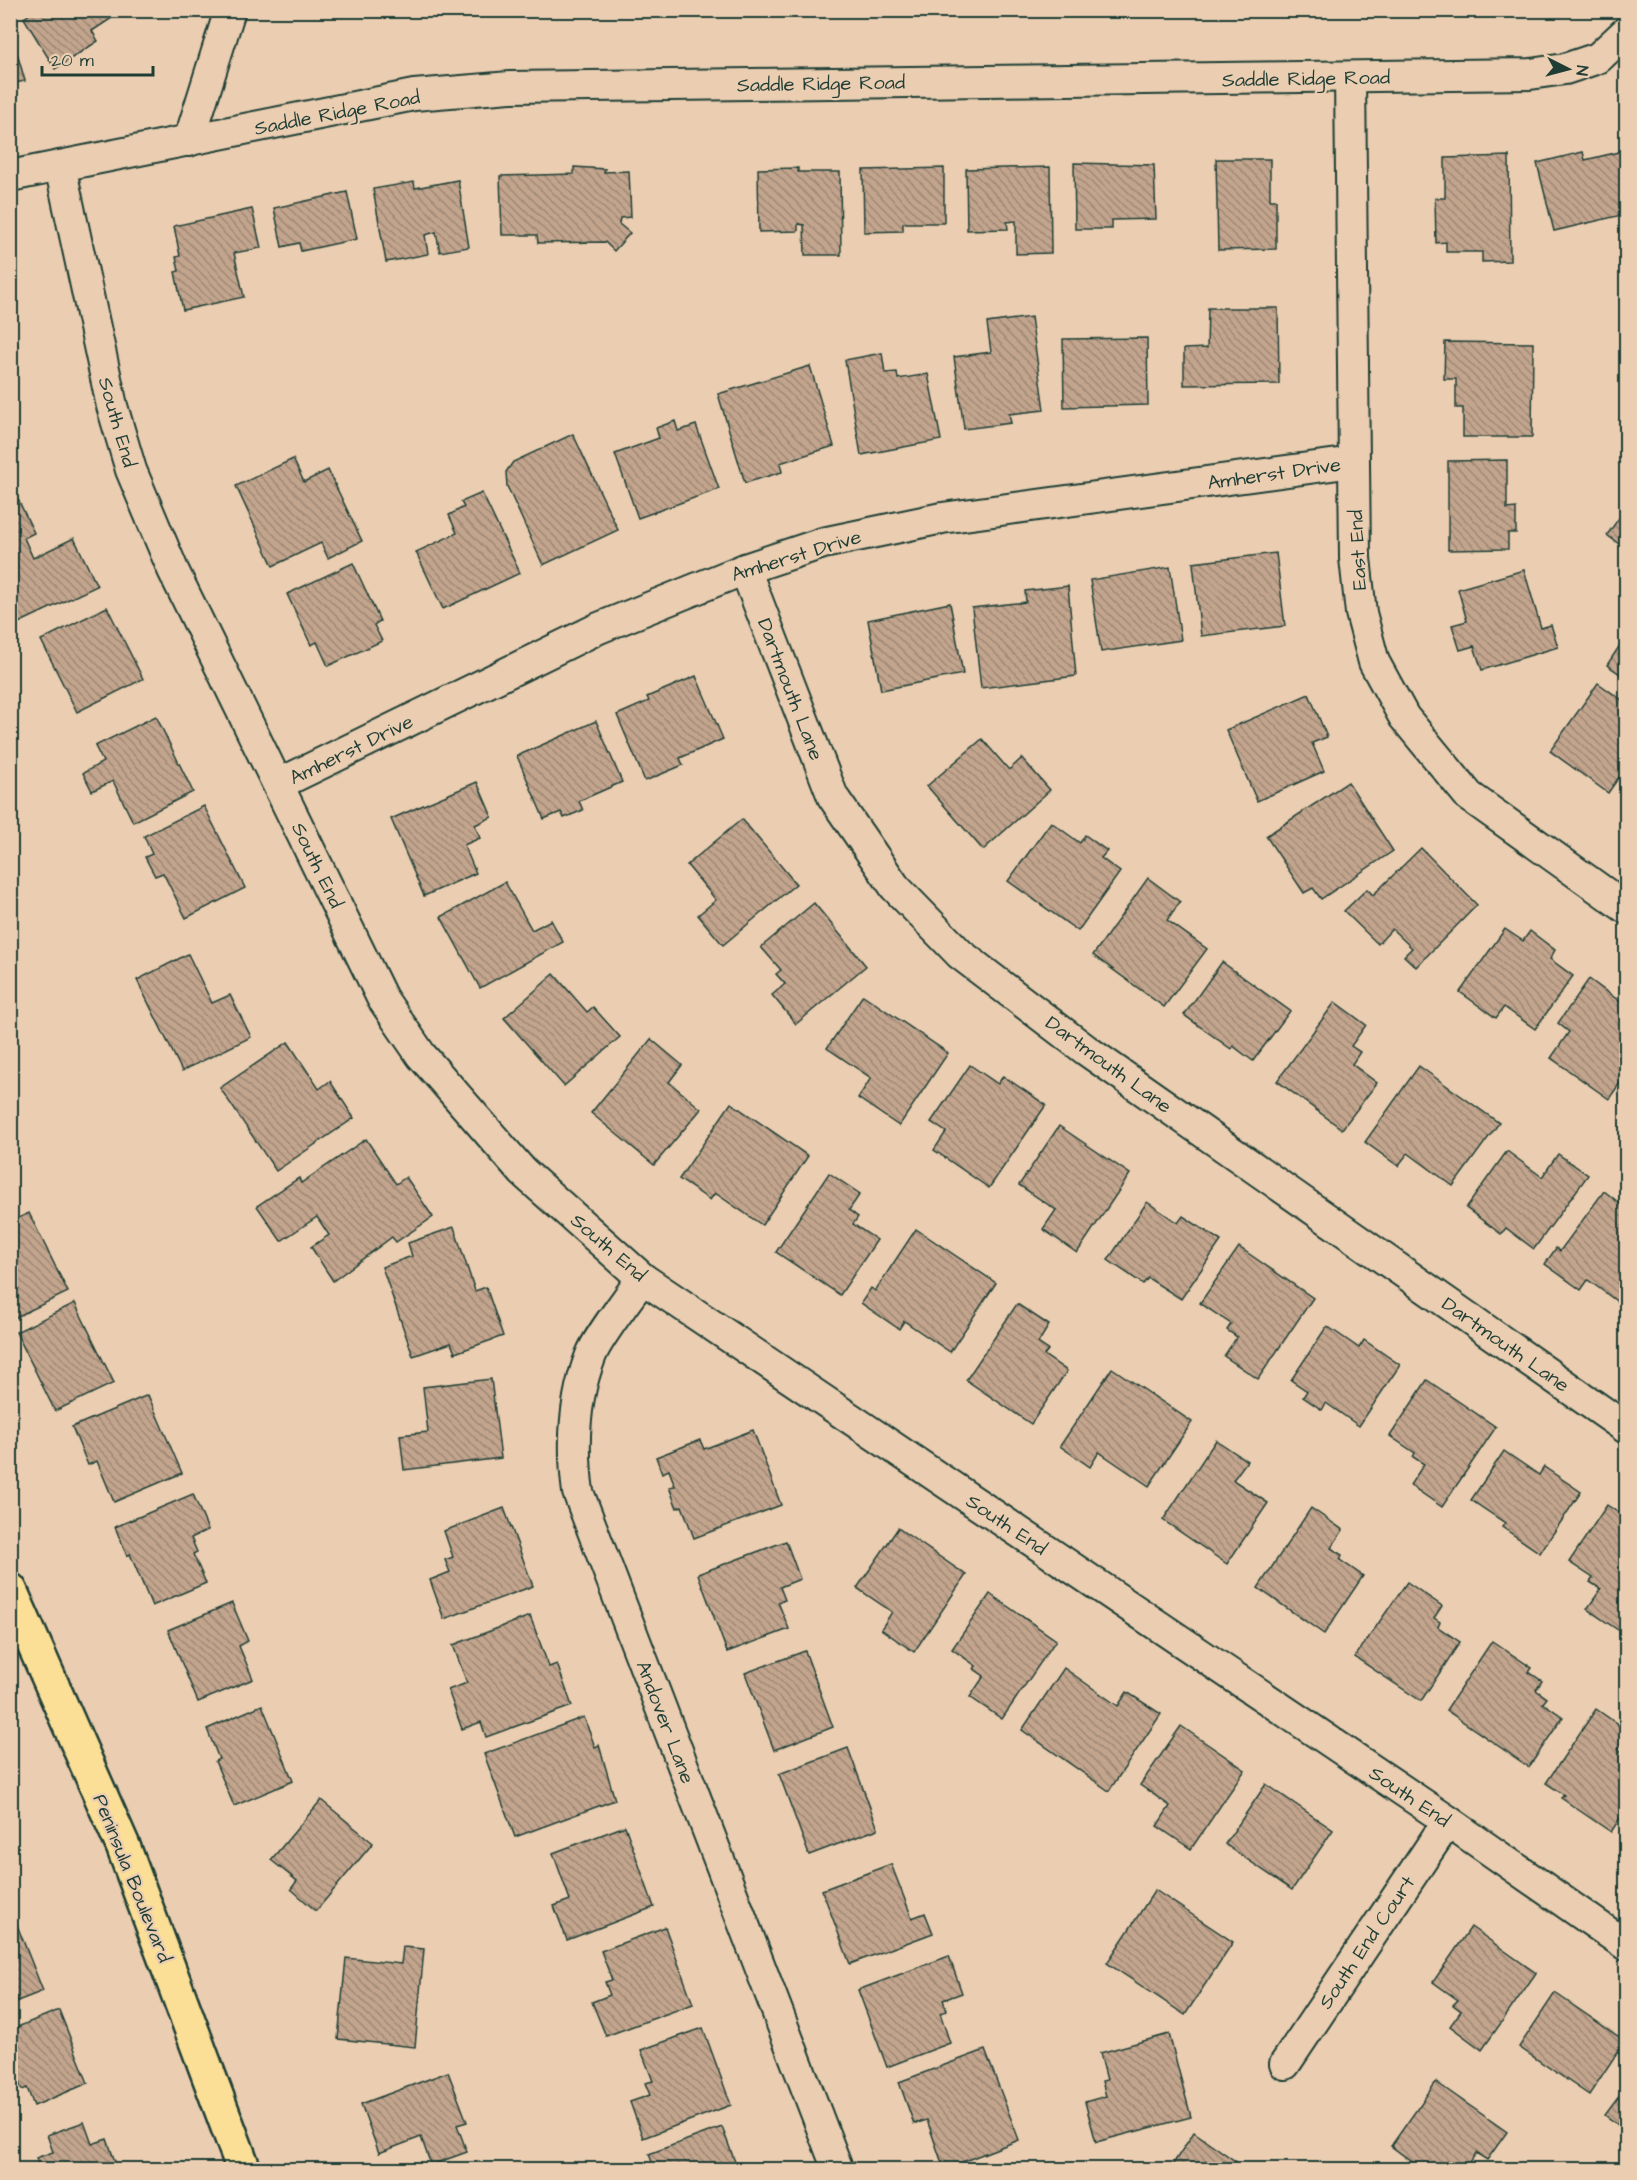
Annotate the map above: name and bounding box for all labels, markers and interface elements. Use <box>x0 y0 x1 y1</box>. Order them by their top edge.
scale bar <box>42 39 153 77</box>
north arrow <box>1538 39 1598 99</box>
text: 20 m <box>51 48 94 73</box>
street label: Saddle Ridge Road <box>1222 64 1390 95</box>
text: N <box>1570 64 1593 77</box>
street label: Saddle Ridge Road <box>737 69 905 100</box>
street label: Saddle Ridge Road <box>252 83 423 144</box>
street label: South End <box>91 374 143 471</box>
street label: Amherst Drive <box>1206 451 1343 497</box>
street label: East End <box>1342 509 1374 591</box>
street label: Amherst Drive <box>728 523 865 589</box>
street label: Dartmouth Lane <box>750 614 830 765</box>
street label: Amherst Drive <box>285 708 418 792</box>
street label: South End <box>284 818 350 913</box>
street label: Dartmouth Lane <box>1039 1009 1177 1120</box>
street label: South End <box>564 1207 652 1289</box>
street label: Dartmouth Lane <box>1436 1290 1575 1399</box>
street label: South End <box>960 1487 1053 1562</box>
street label: Andover Lane <box>629 1657 701 1788</box>
street label: South End <box>1363 1759 1456 1834</box>
street label: Peninsula Boulevard <box>85 1790 179 1967</box>
street label: South End Court <box>1312 1870 1422 2015</box>

